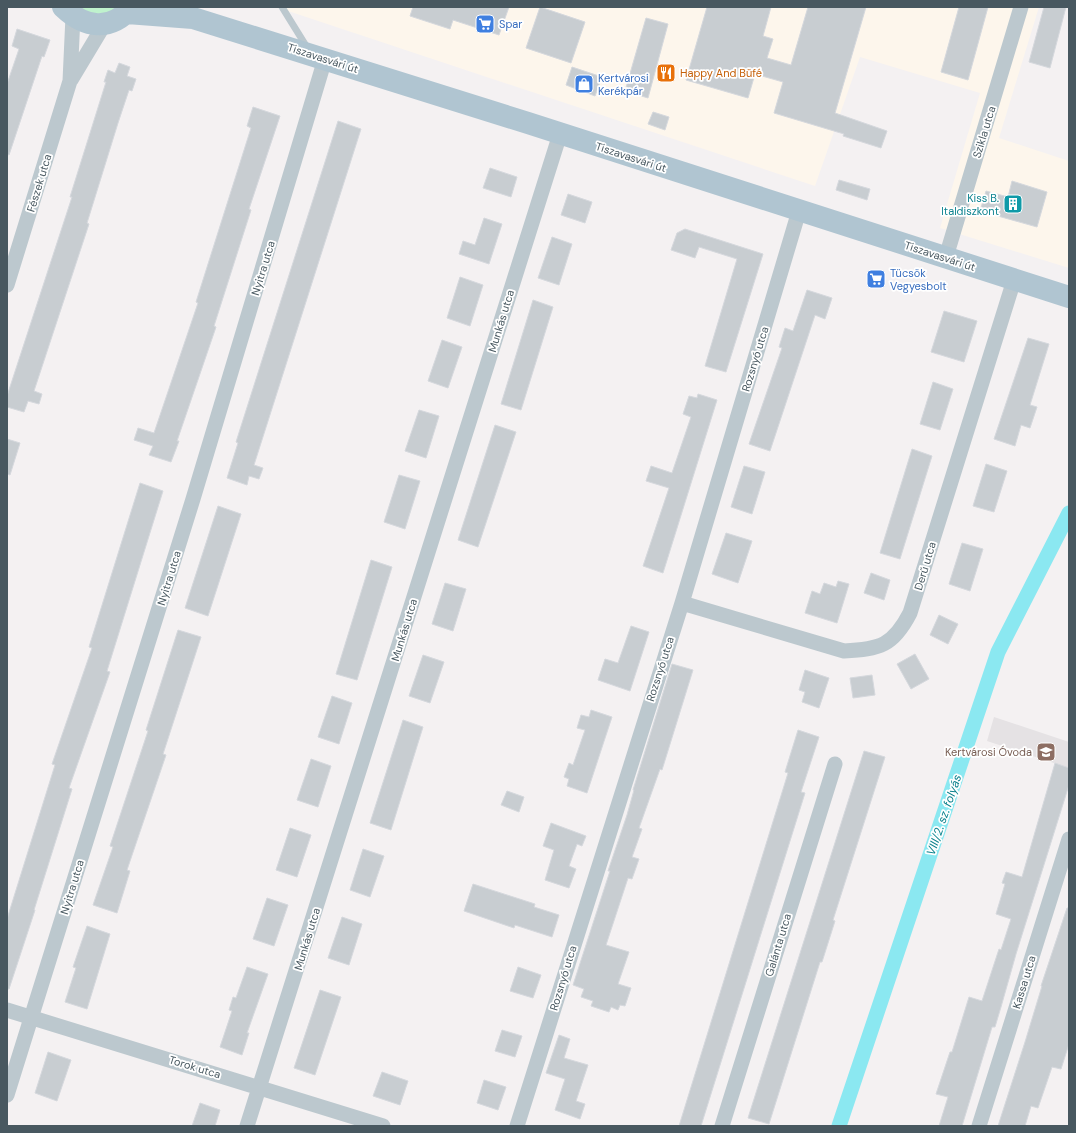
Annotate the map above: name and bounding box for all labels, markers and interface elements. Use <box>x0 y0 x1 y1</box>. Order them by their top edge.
supermarket icon: Spar <box>474 13 496 35</box>
place label: Spar <box>499 17 522 31</box>
street label: Tiszavasvári út <box>286 40 360 76</box>
restaurant icon: Happy And Büfé <box>655 62 677 84</box>
place label: Happy And Büfé <box>680 66 762 80</box>
place label: Kertvárosi Kerékpár <box>598 71 649 98</box>
shop icon: Kertvárosi Kerékpár <box>573 73 595 95</box>
street label: Szikla utca <box>969 104 999 160</box>
street label: Tiszavasvári út <box>594 139 668 175</box>
street label: Fészek utca <box>24 152 54 214</box>
place label: Kiss B. Italdiszkont <box>941 191 999 218</box>
building icon: Kiss B. Italdiszkont <box>1002 193 1024 215</box>
street label: Tiszavasvári út <box>903 238 977 274</box>
street label: Nyitra utca <box>248 239 278 297</box>
place label: Tücsök Vegyesbolt <box>890 266 947 293</box>
supermarket icon: Tücsök Vegyesbolt <box>865 268 887 290</box>
street label: Munkás utca <box>485 288 517 354</box>
street label: Rozsnyó utca <box>738 325 772 393</box>
street label: Derű utca <box>911 540 939 592</box>
street label: Nyitra utca <box>154 549 184 607</box>
street label: Munkás utca <box>388 597 420 663</box>
street label: Rozsnyó utca <box>643 635 677 703</box>
school or university icon: Kertvárosi Óvoda <box>1035 741 1057 763</box>
place label: Kertvárosi Óvoda <box>945 745 1032 759</box>
water label: VIII/2. sz. folyás <box>923 772 965 858</box>
street label: Nyitra utca <box>57 858 87 916</box>
street label: Munkás utca <box>291 906 323 972</box>
street label: Galánta utca <box>762 912 794 978</box>
street label: Rozsnyó utca <box>546 944 580 1012</box>
street label: Kassa utca <box>1009 954 1039 1010</box>
street label: Torok utca <box>167 1053 223 1081</box>

